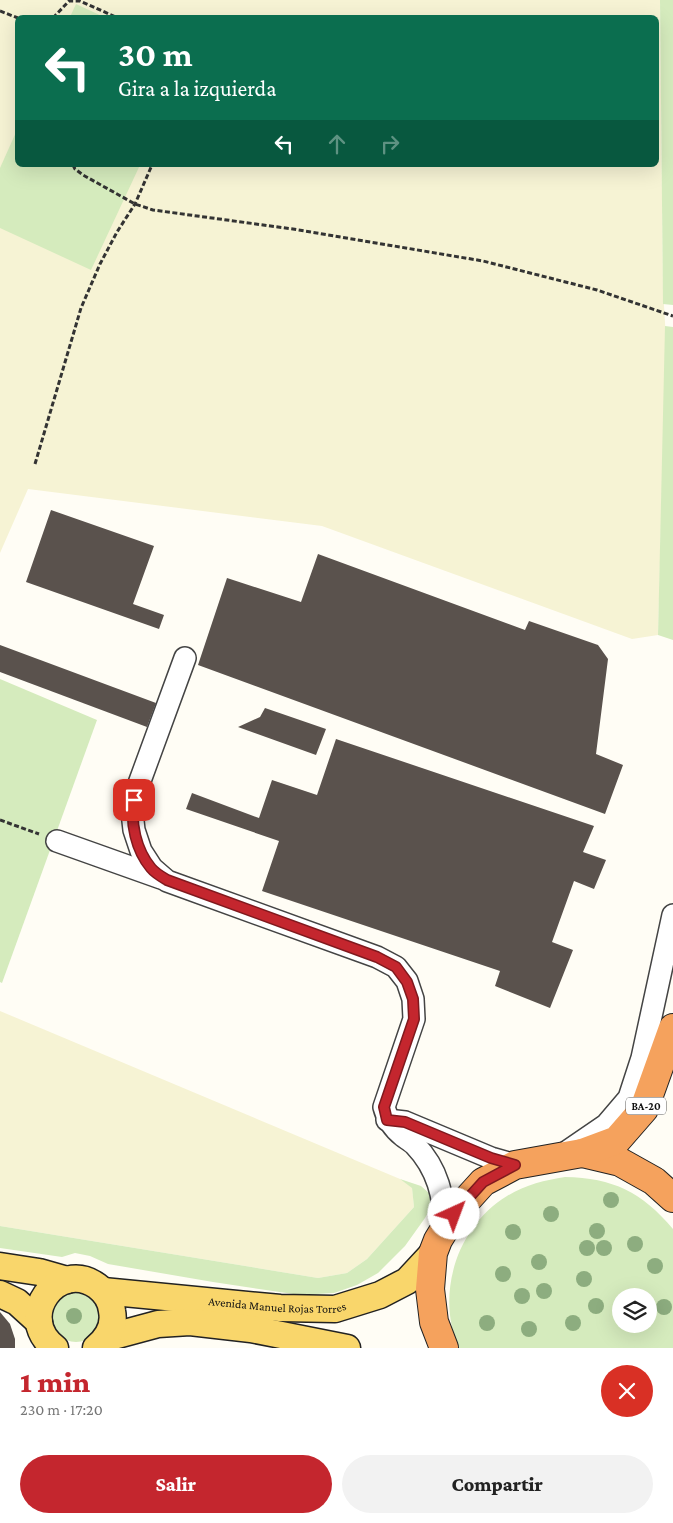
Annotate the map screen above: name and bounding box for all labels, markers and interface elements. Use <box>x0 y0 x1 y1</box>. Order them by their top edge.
icon: left <box>35 35 100 100</box>
text: 30 m <box>118 35 193 74</box>
text: Gira a la izquierda <box>118 76 276 101</box>
icon: left <box>270 130 298 158</box>
icon: ahead <box>323 130 351 158</box>
icon: right <box>376 130 404 158</box>
pin <box>113 779 155 821</box>
icon: arrive <box>120 786 148 814</box>
road number: BA-20 <box>626 1098 666 1114</box>
position arrow <box>427 1187 479 1239</box>
map controls <box>612 1288 657 1333</box>
button: layers <box>612 1288 657 1333</box>
street label: Avenida Manuel Rojas Torres <box>208 1294 348 1316</box>
text: 1 min <box>20 1365 90 1398</box>
button: close <box>601 1365 653 1417</box>
text: 230 m · 17:20 <box>20 1401 103 1418</box>
button: Salir <box>20 1455 332 1513</box>
button: Compartir <box>342 1455 653 1513</box>

